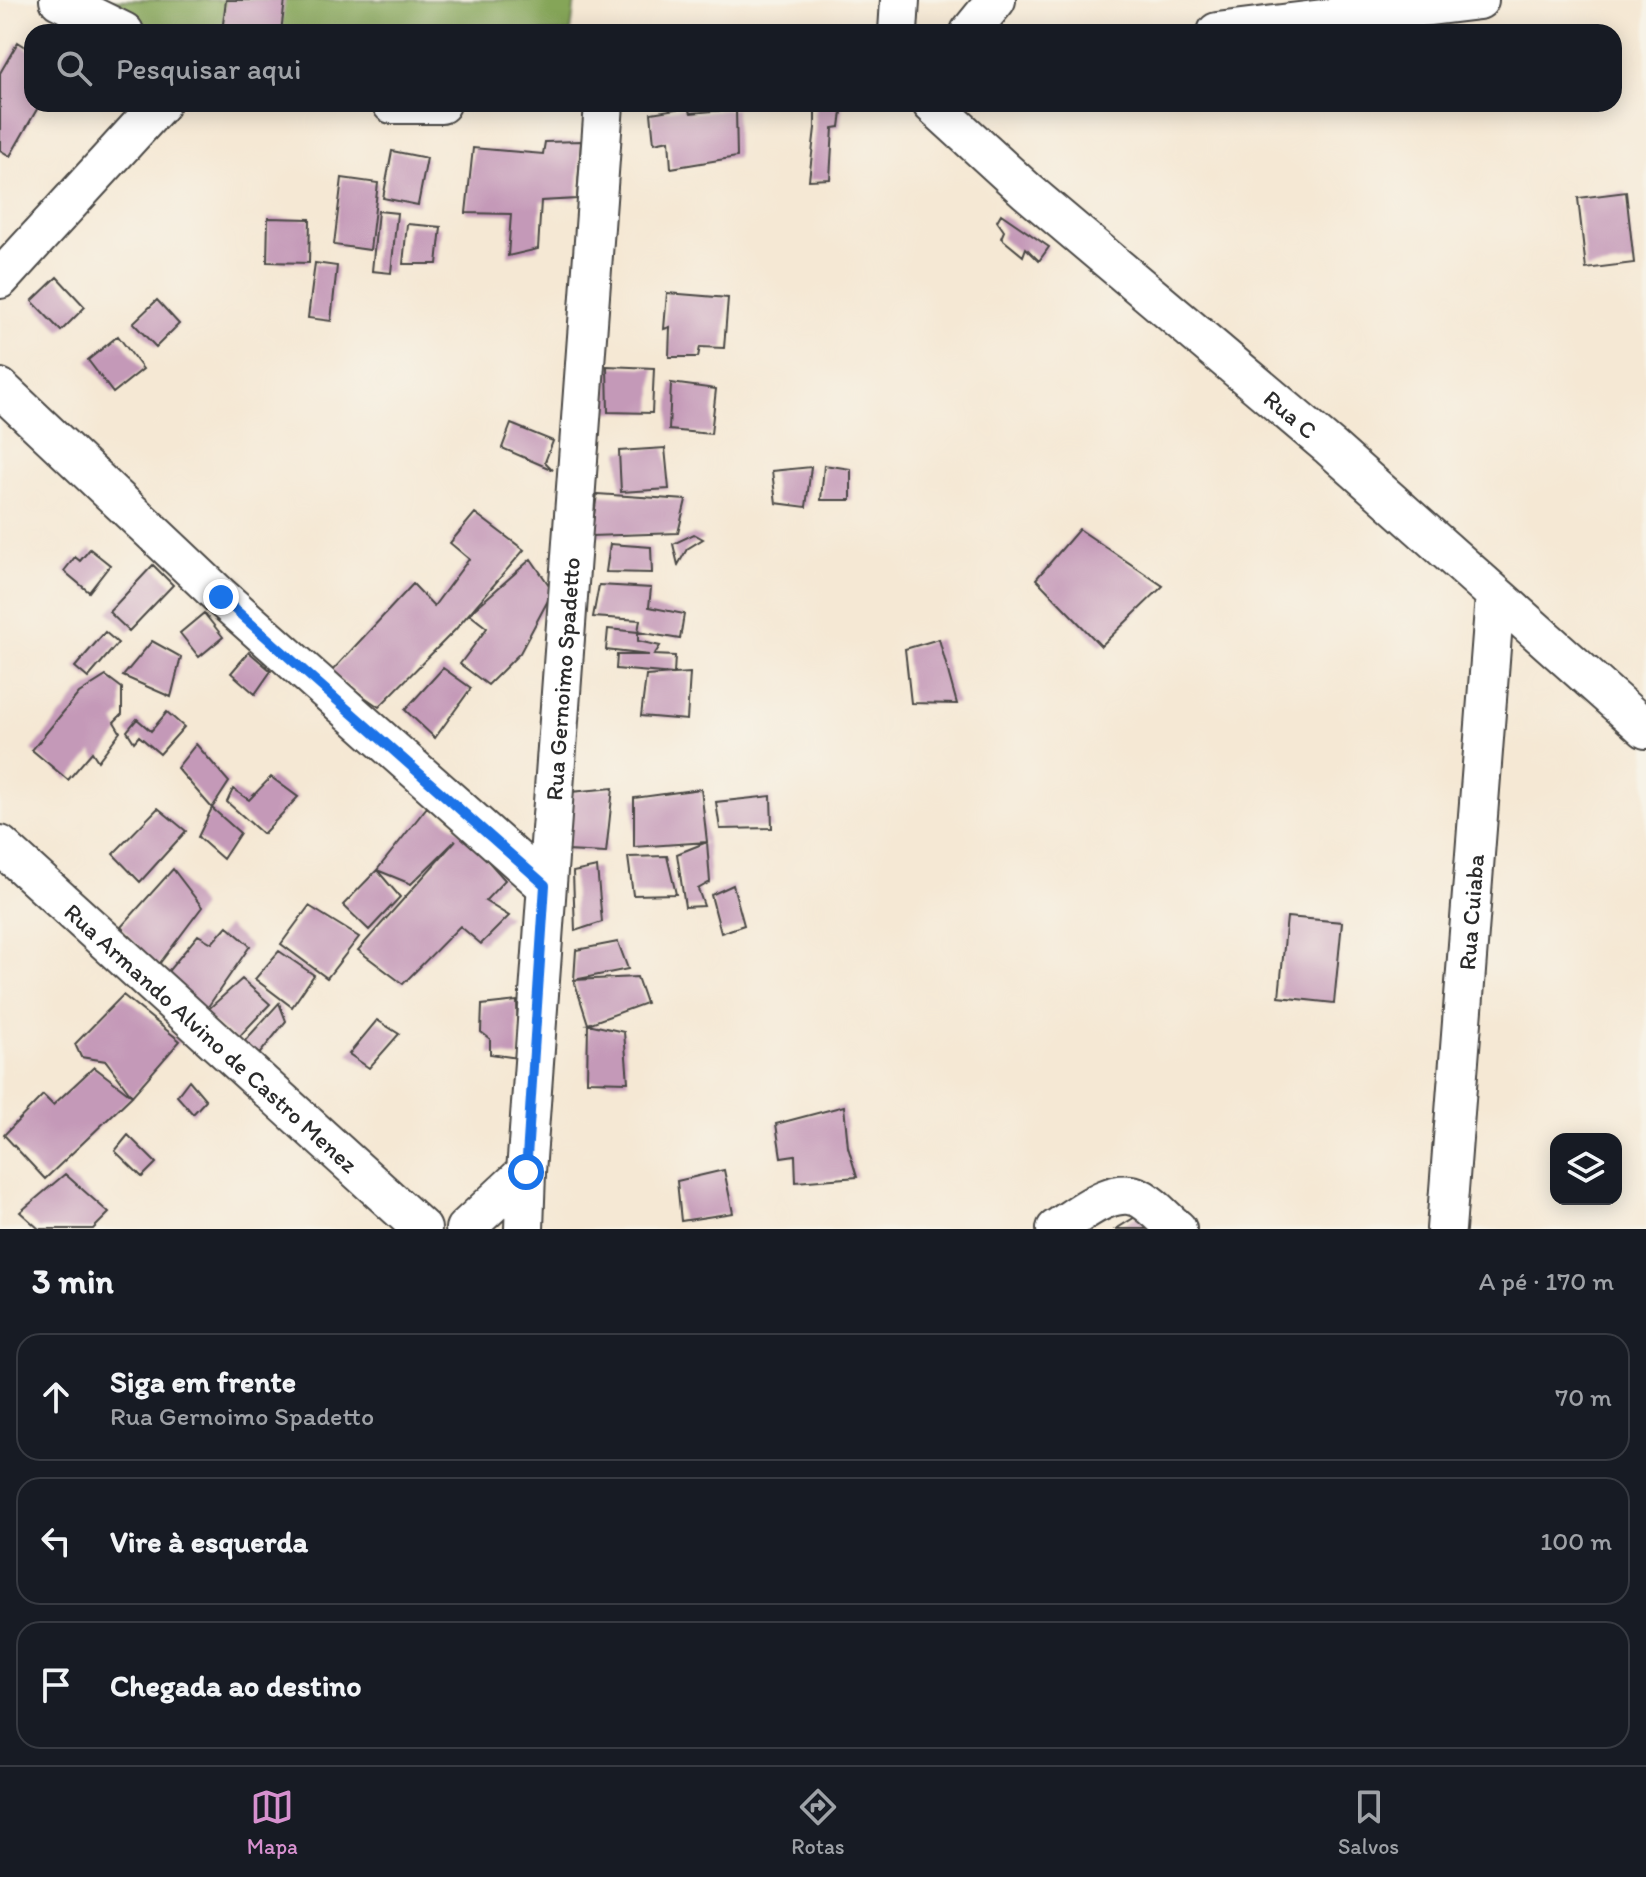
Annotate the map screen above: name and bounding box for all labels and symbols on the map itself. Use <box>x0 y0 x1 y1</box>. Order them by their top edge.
street label: Rua C <box>1258 383 1323 444</box>
street label: Rua Gernoimo Spadetto <box>539 556 585 802</box>
route end <box>203 579 239 615</box>
street label: Rua Cuiaba <box>1452 852 1490 971</box>
street label: Rua Armando Alvino de Castro Menez <box>59 897 364 1178</box>
route start <box>508 1154 544 1190</box>

